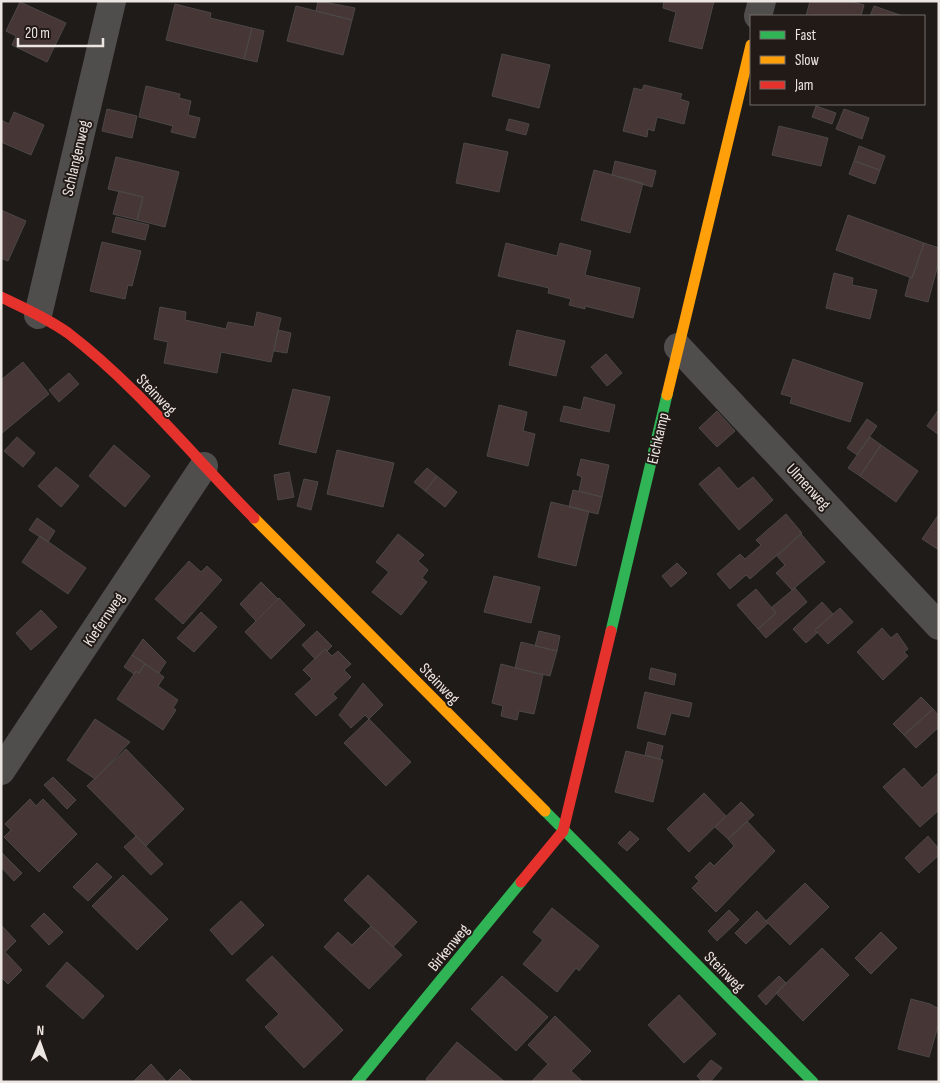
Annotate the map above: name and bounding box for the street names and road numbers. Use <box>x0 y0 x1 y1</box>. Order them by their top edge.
street label: Schlangenweg <box>58 118 94 198</box>
street label: Steinweg <box>132 371 180 419</box>
street label: Eichkamp <box>643 411 674 466</box>
street label: Ulmenweg <box>782 460 834 514</box>
street label: Kiefernweg <box>79 589 129 650</box>
street label: Steinweg <box>415 660 463 708</box>
street label: Birkenweg <box>424 920 474 976</box>
street label: Steinweg <box>700 948 748 996</box>

